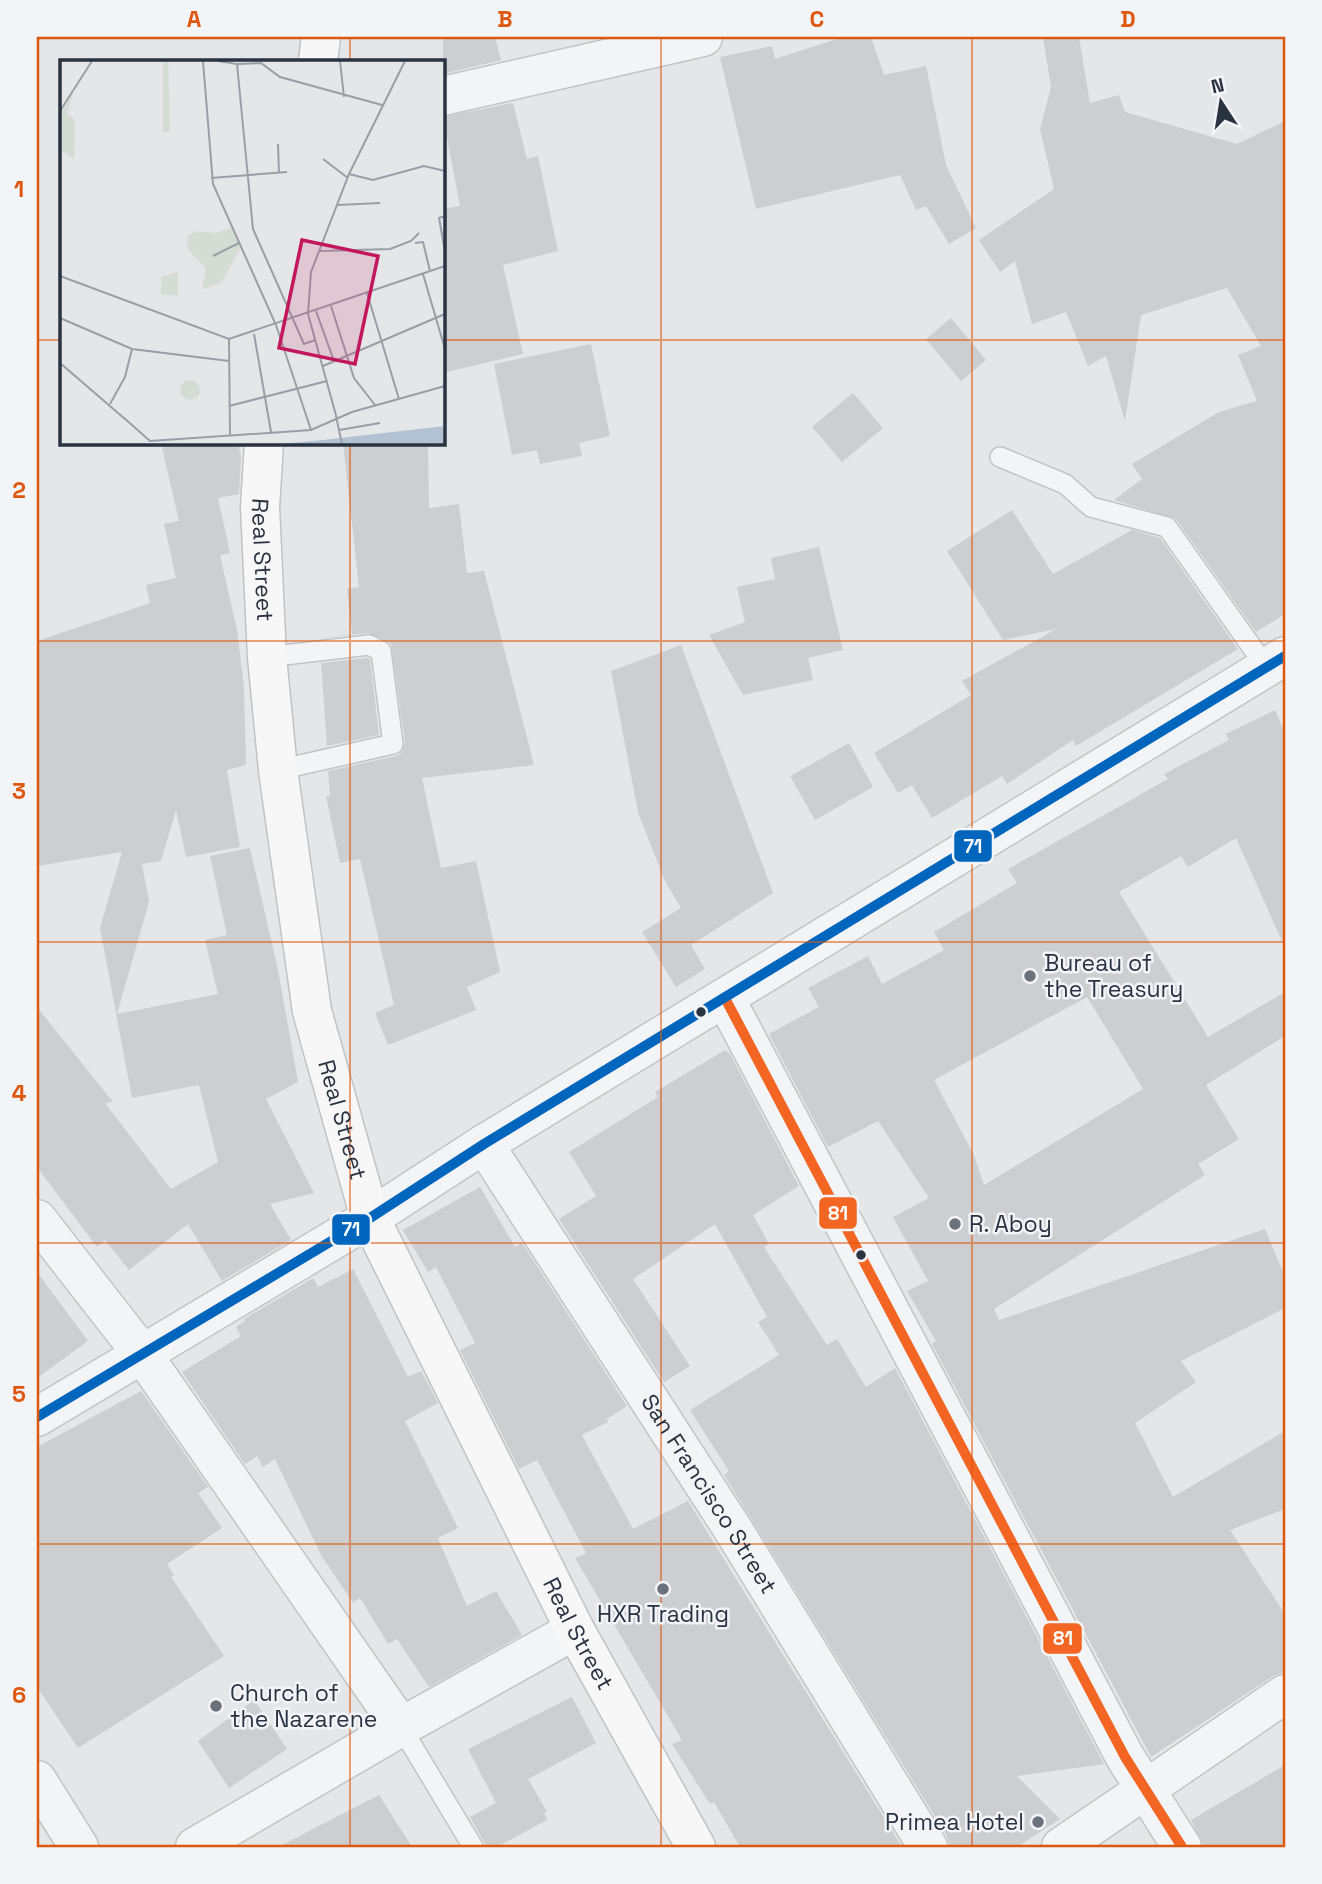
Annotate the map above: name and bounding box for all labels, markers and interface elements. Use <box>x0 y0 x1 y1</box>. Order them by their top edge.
text: A <box>187 4 202 34</box>
text: B <box>497 4 513 34</box>
text: C <box>810 4 824 34</box>
text: D <box>1120 4 1136 34</box>
inset map <box>60 60 444 444</box>
north arrow <box>1186 66 1256 136</box>
text: N <box>1209 72 1226 99</box>
text: 1 <box>14 174 24 204</box>
text: 2 <box>12 475 26 505</box>
street label: Real Street <box>245 497 280 622</box>
text: 3 <box>12 776 26 806</box>
line badge: 71 <box>953 829 993 863</box>
text: 71 <box>964 834 982 859</box>
place label: Bureau of the Treasury <box>1044 948 1183 1004</box>
marker: Bureau of the Treasury <box>1022 968 1038 984</box>
unlabelled marker <box>694 1005 708 1019</box>
street label: Real Street <box>311 1056 374 1183</box>
text: 4 <box>12 1078 27 1108</box>
line badge: 81 <box>818 1196 858 1230</box>
text: 81 <box>828 1201 848 1226</box>
place label: R. Aboy <box>969 1209 1052 1239</box>
line badge: 71 <box>331 1213 371 1246</box>
marker: R. Aboy <box>947 1216 963 1232</box>
text: 71 <box>342 1217 360 1242</box>
unlabelled marker <box>854 1248 868 1262</box>
text: 5 <box>12 1379 26 1409</box>
street label: San Francisco Street <box>634 1388 784 1599</box>
street label: Real Street <box>536 1572 620 1695</box>
marker: HXR Trading <box>655 1581 671 1597</box>
place label: HXR Trading <box>597 1599 729 1629</box>
line badge: 81 <box>1042 1622 1083 1655</box>
text: 81 <box>1053 1626 1073 1651</box>
place label: Church of the Nazarene <box>230 1678 377 1734</box>
text: 6 <box>12 1680 26 1710</box>
marker: Church of the Nazarene <box>208 1698 224 1714</box>
place label: Primea Hotel <box>885 1807 1024 1837</box>
marker: Primea Hotel <box>1030 1814 1046 1830</box>

